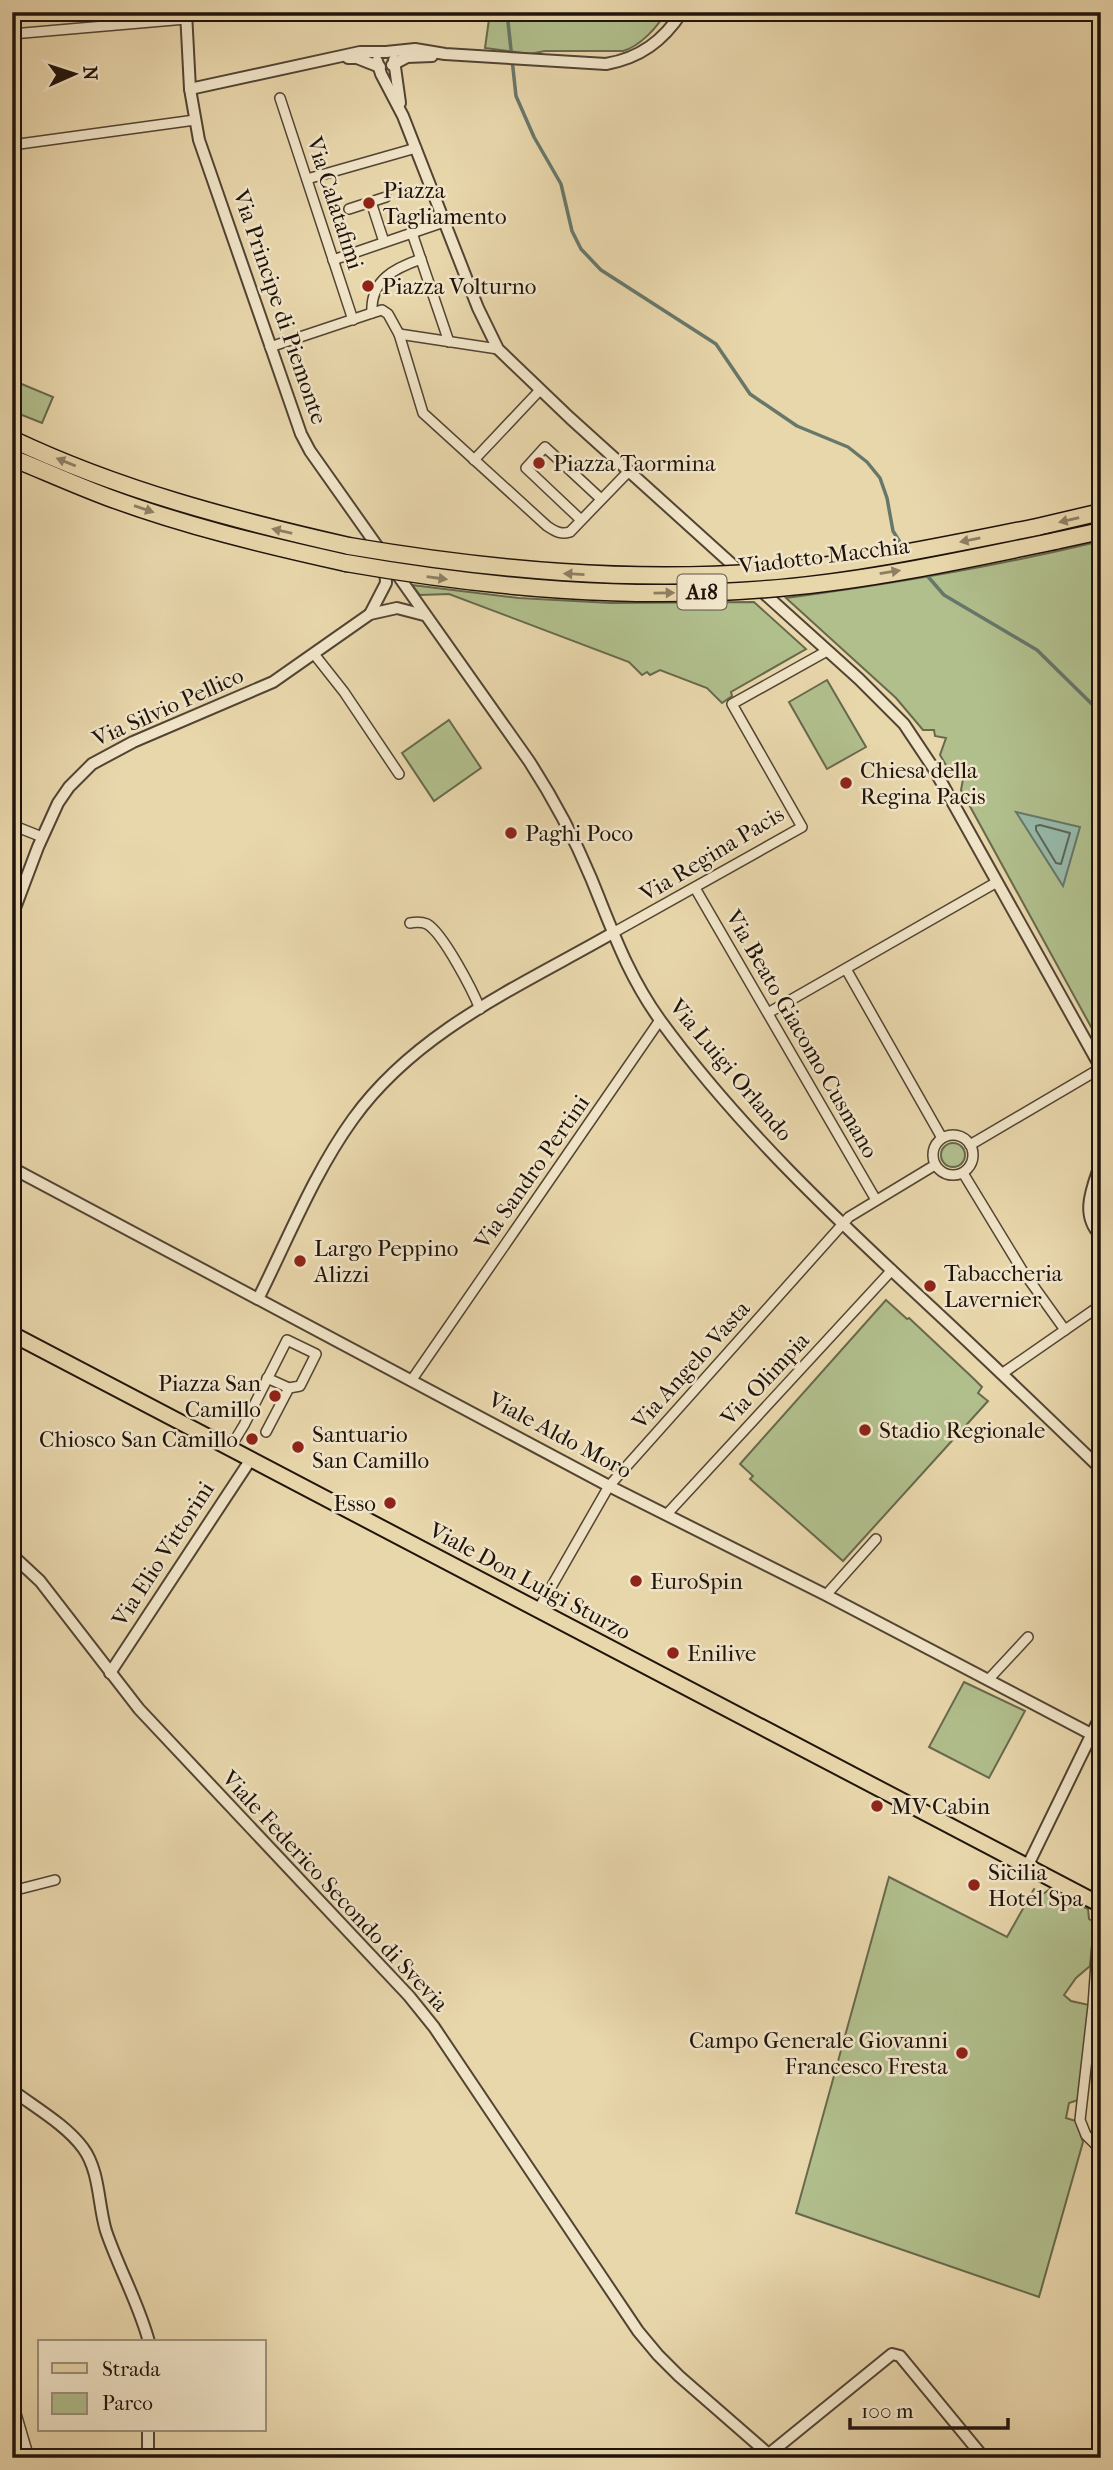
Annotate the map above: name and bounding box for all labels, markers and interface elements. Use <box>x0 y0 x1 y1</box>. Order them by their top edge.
north arrow <box>38 38 108 108</box>
text: N <box>79 65 101 82</box>
street label: Via Calatafimi <box>301 132 369 273</box>
place label: Piazza Tagliamento <box>383 177 507 230</box>
street label: Via Principe di Piemonte <box>227 185 333 428</box>
marker: Piazza Tagliamento <box>361 195 377 211</box>
place label: Piazza Volturno <box>382 273 536 300</box>
marker: Piazza Volturno <box>360 278 376 294</box>
place label: Piazza Taormina <box>553 450 716 477</box>
marker: Piazza Taormina <box>531 455 547 471</box>
one-way arrow <box>56 456 76 468</box>
one-way arrow <box>134 505 155 515</box>
one-way arrow <box>1058 514 1080 525</box>
one-way arrow <box>271 525 293 536</box>
street label: Viadotto Macchia <box>736 532 911 580</box>
one-way arrow <box>959 535 981 546</box>
one-way arrow <box>879 566 901 577</box>
one-way arrow <box>563 568 585 579</box>
one-way arrow <box>426 573 448 584</box>
road number: A18 <box>678 574 726 610</box>
one-way arrow <box>653 587 675 599</box>
street label: Via Silvio Pellico <box>87 662 248 753</box>
place label: Chiesa della Regina Pacis <box>860 757 986 810</box>
marker: Chiesa della Regina Pacis <box>838 775 854 791</box>
street label: Via Regina Pacis <box>634 800 789 908</box>
place label: Paghi Poco <box>525 820 633 847</box>
marker: Paghi Poco <box>503 825 519 841</box>
street label: Via Beato Giacomo Cusmano <box>719 904 884 1163</box>
street label: Via Luigi Orlando <box>663 993 798 1147</box>
street label: Via Sandro Pertini <box>468 1090 595 1255</box>
place label: Largo Peppino Alizzi <box>313 1235 458 1288</box>
marker: Largo Peppino Alizzi <box>292 1253 308 1269</box>
place label: Tabaccheria Lavernier <box>944 1260 1063 1313</box>
marker: Tabaccheria Lavernier <box>922 1278 938 1294</box>
street label: Via Angelo Vasta <box>626 1295 756 1435</box>
street label: Via Olimpia <box>714 1327 815 1432</box>
place label: Piazza San Camillo <box>158 1370 262 1423</box>
street label: Viale Aldo Moro <box>483 1385 636 1484</box>
marker: Piazza San Camillo <box>267 1388 283 1404</box>
place label: Stadio Regionale <box>879 1417 1045 1444</box>
place label: Santuario San Camillo <box>312 1421 429 1474</box>
marker: Stadio Regionale <box>857 1422 873 1438</box>
place label: Chiosco San Camillo <box>39 1426 238 1453</box>
marker: Chiosco San Camillo <box>244 1431 260 1447</box>
marker: Santuario San Camillo <box>290 1439 306 1455</box>
street label: Via Elio Vittorini <box>106 1476 220 1632</box>
place label: Esso <box>333 1490 376 1517</box>
marker: Esso <box>382 1495 398 1511</box>
street label: Viale Don Luigi Sturzo <box>424 1516 635 1646</box>
place label: EuroSpin <box>650 1568 743 1595</box>
marker: EuroSpin <box>628 1573 644 1589</box>
place label: Enilive <box>687 1640 756 1667</box>
marker: Enilive <box>665 1645 681 1661</box>
street label: Viale Federico Secondo di Svevia <box>215 1764 454 2017</box>
place label: MV Cabin <box>891 1793 991 1820</box>
marker: MV Cabin <box>869 1798 885 1814</box>
place label: Sicilia Hotel Spa <box>988 1859 1084 1912</box>
marker: Sicilia Hotel Spa <box>966 1877 982 1893</box>
place label: Campo Generale Giovanni Francesco Fresta <box>689 2027 948 2080</box>
marker: Campo Generale Giovanni Francesco Fresta <box>954 2045 970 2061</box>
legend <box>38 2340 266 2432</box>
text: Strada <box>102 2357 160 2381</box>
scale bar <box>850 2386 1008 2430</box>
text: Parco <box>102 2391 153 2415</box>
text: 100 m <box>861 2399 914 2423</box>

